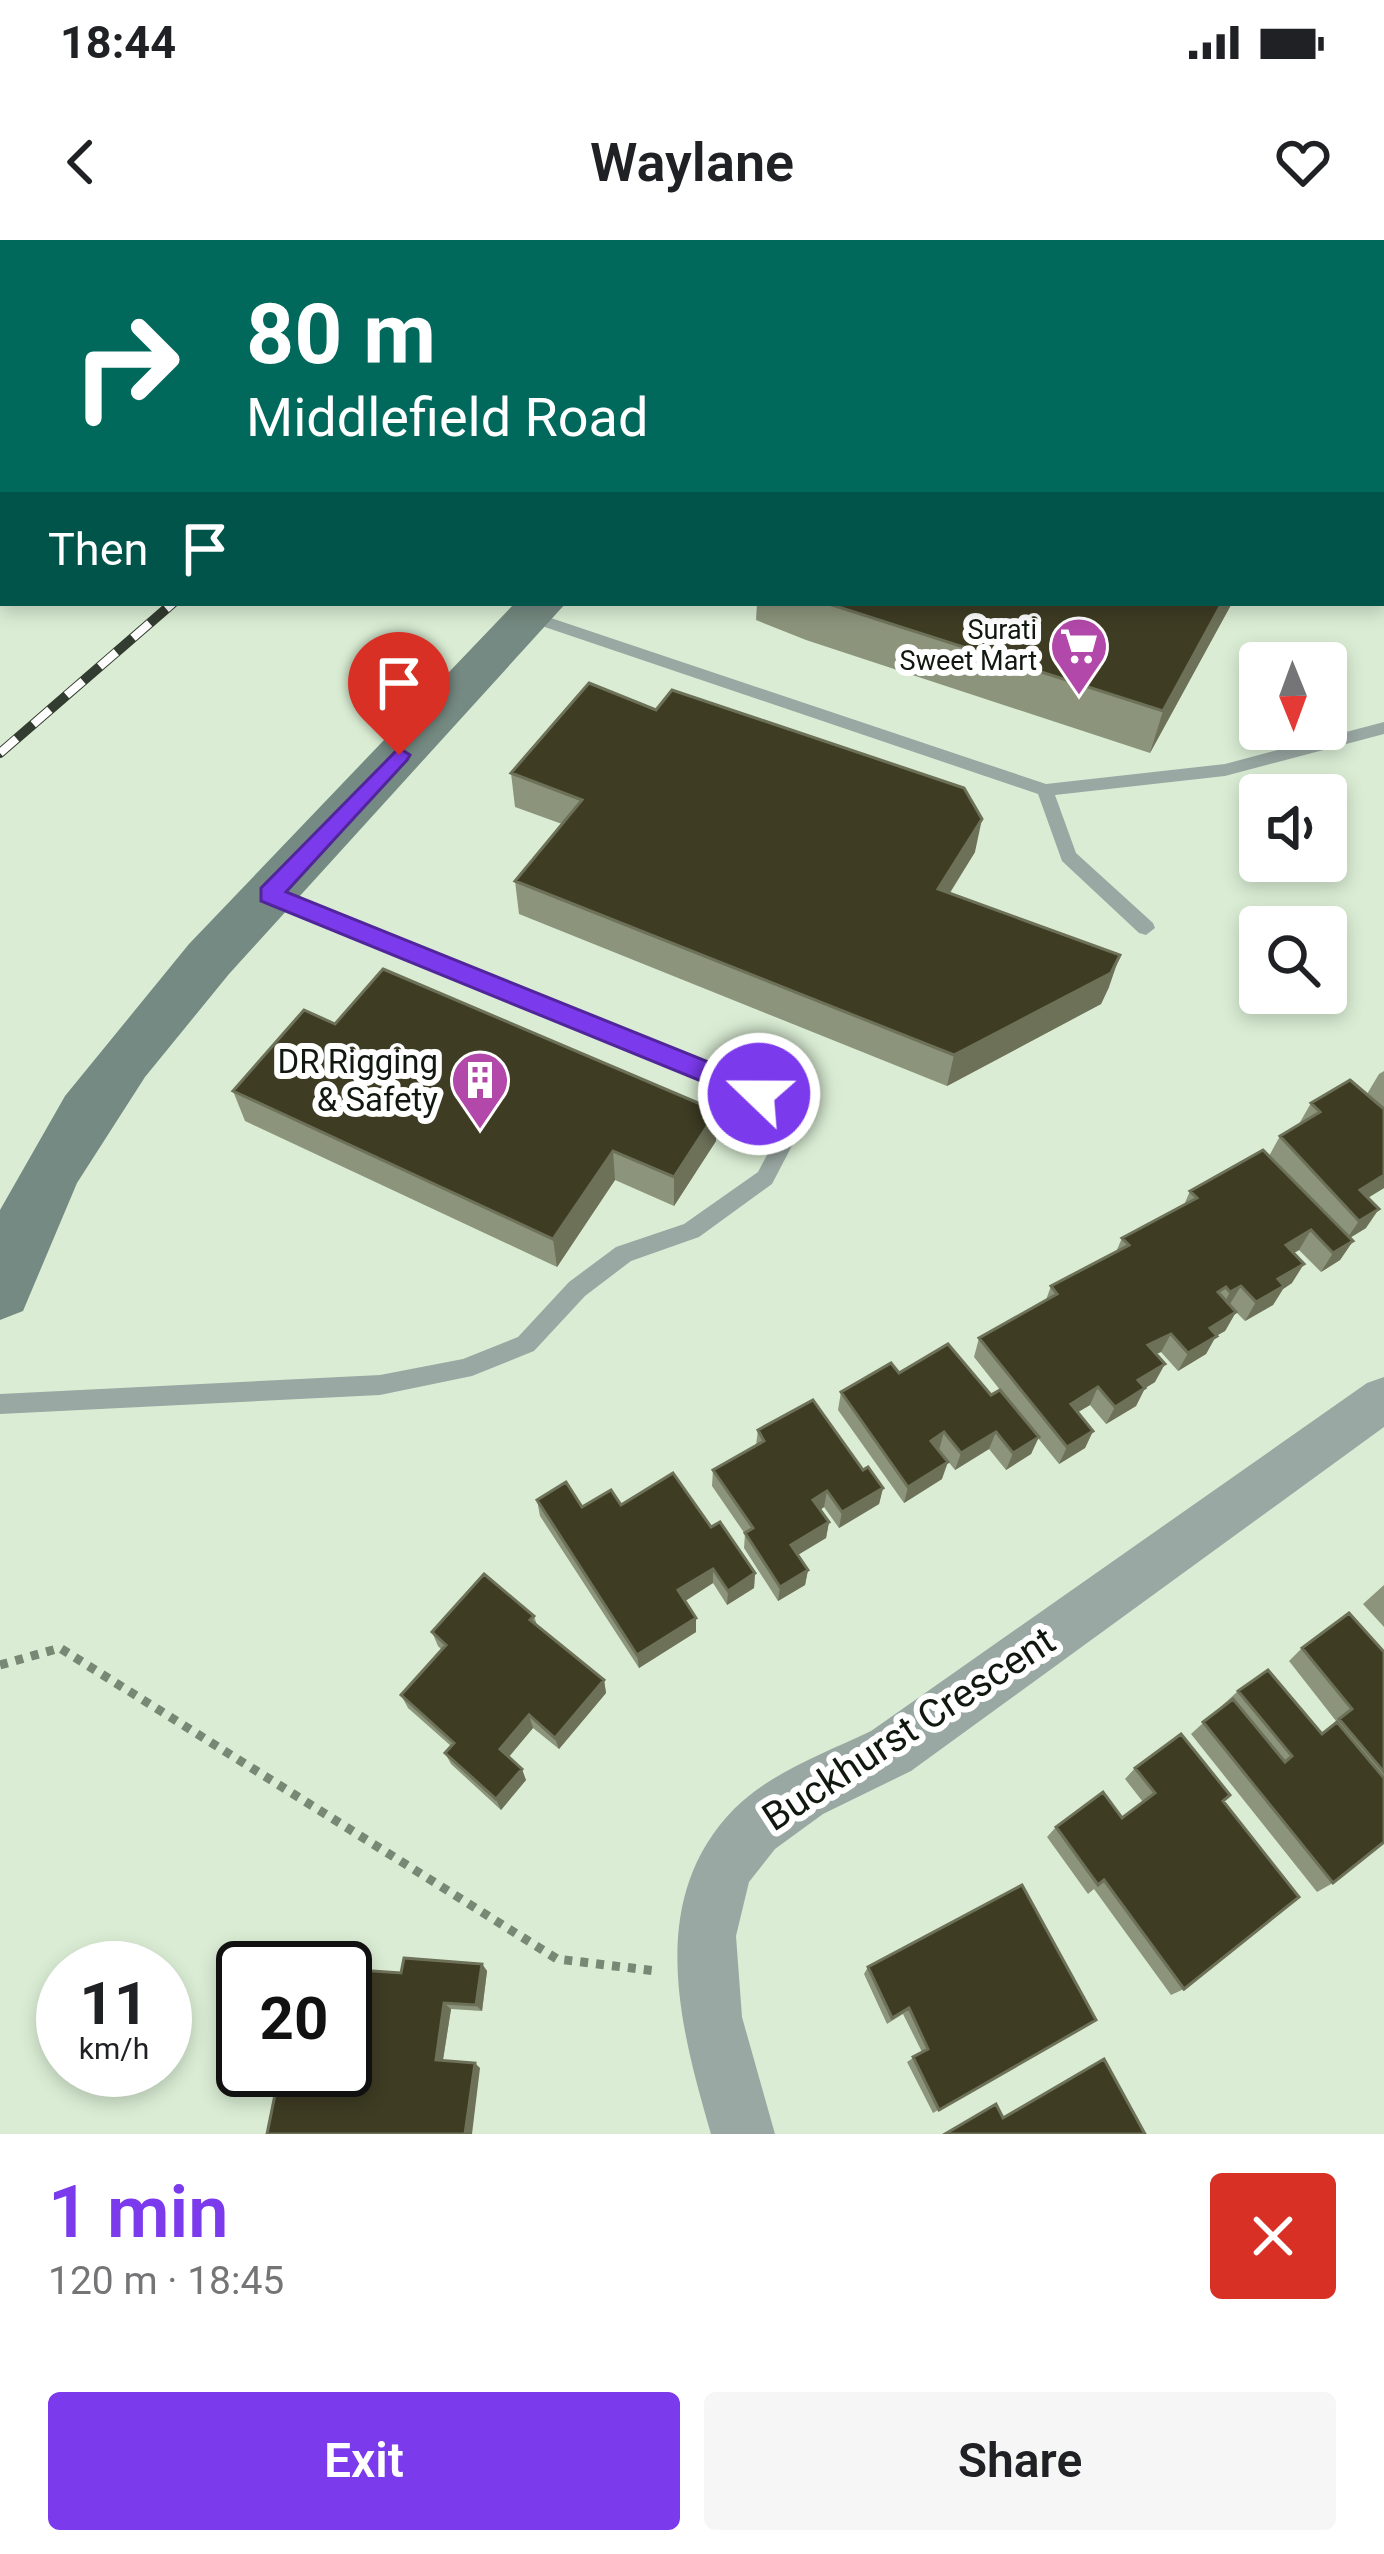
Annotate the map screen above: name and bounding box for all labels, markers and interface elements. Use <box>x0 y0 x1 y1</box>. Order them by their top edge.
text: 18:44 <box>60 16 176 69</box>
icon: back <box>48 129 114 195</box>
icon: heart <box>1270 129 1336 195</box>
text: Waylane <box>590 131 794 194</box>
text: 80 m <box>246 285 436 384</box>
icon: right <box>48 288 204 444</box>
text: Middlefield Road <box>246 386 648 449</box>
icon: arrive <box>172 516 238 582</box>
text: Then <box>48 523 148 576</box>
place label: Surati Sweet Mart <box>900 614 1037 677</box>
supermarket icon: Surati Sweet Mart <box>1048 615 1110 697</box>
pin <box>348 632 450 755</box>
north arrow <box>1239 642 1347 750</box>
map controls <box>1239 642 1347 1014</box>
icon: arrive <box>366 650 432 716</box>
button: sound <box>1239 774 1347 882</box>
button: search <box>1239 906 1347 1014</box>
position arrow <box>696 1031 822 1157</box>
place label: DR Rigging & Safety <box>278 1042 438 1119</box>
building icon: DR Rigging & Safety <box>449 1049 511 1131</box>
street label: Buckhurst Crescent <box>754 1617 1064 1841</box>
speed limit sign: 20 <box>216 1941 372 2097</box>
text: 11 <box>80 1968 148 2039</box>
text: km/h <box>79 2031 149 2066</box>
text: 1 min <box>48 2170 229 2255</box>
button: close <box>1210 2173 1336 2299</box>
text: 120 m · 18:45 <box>48 2258 284 2304</box>
button: Exit <box>48 2392 680 2530</box>
button: Share <box>704 2392 1336 2530</box>

